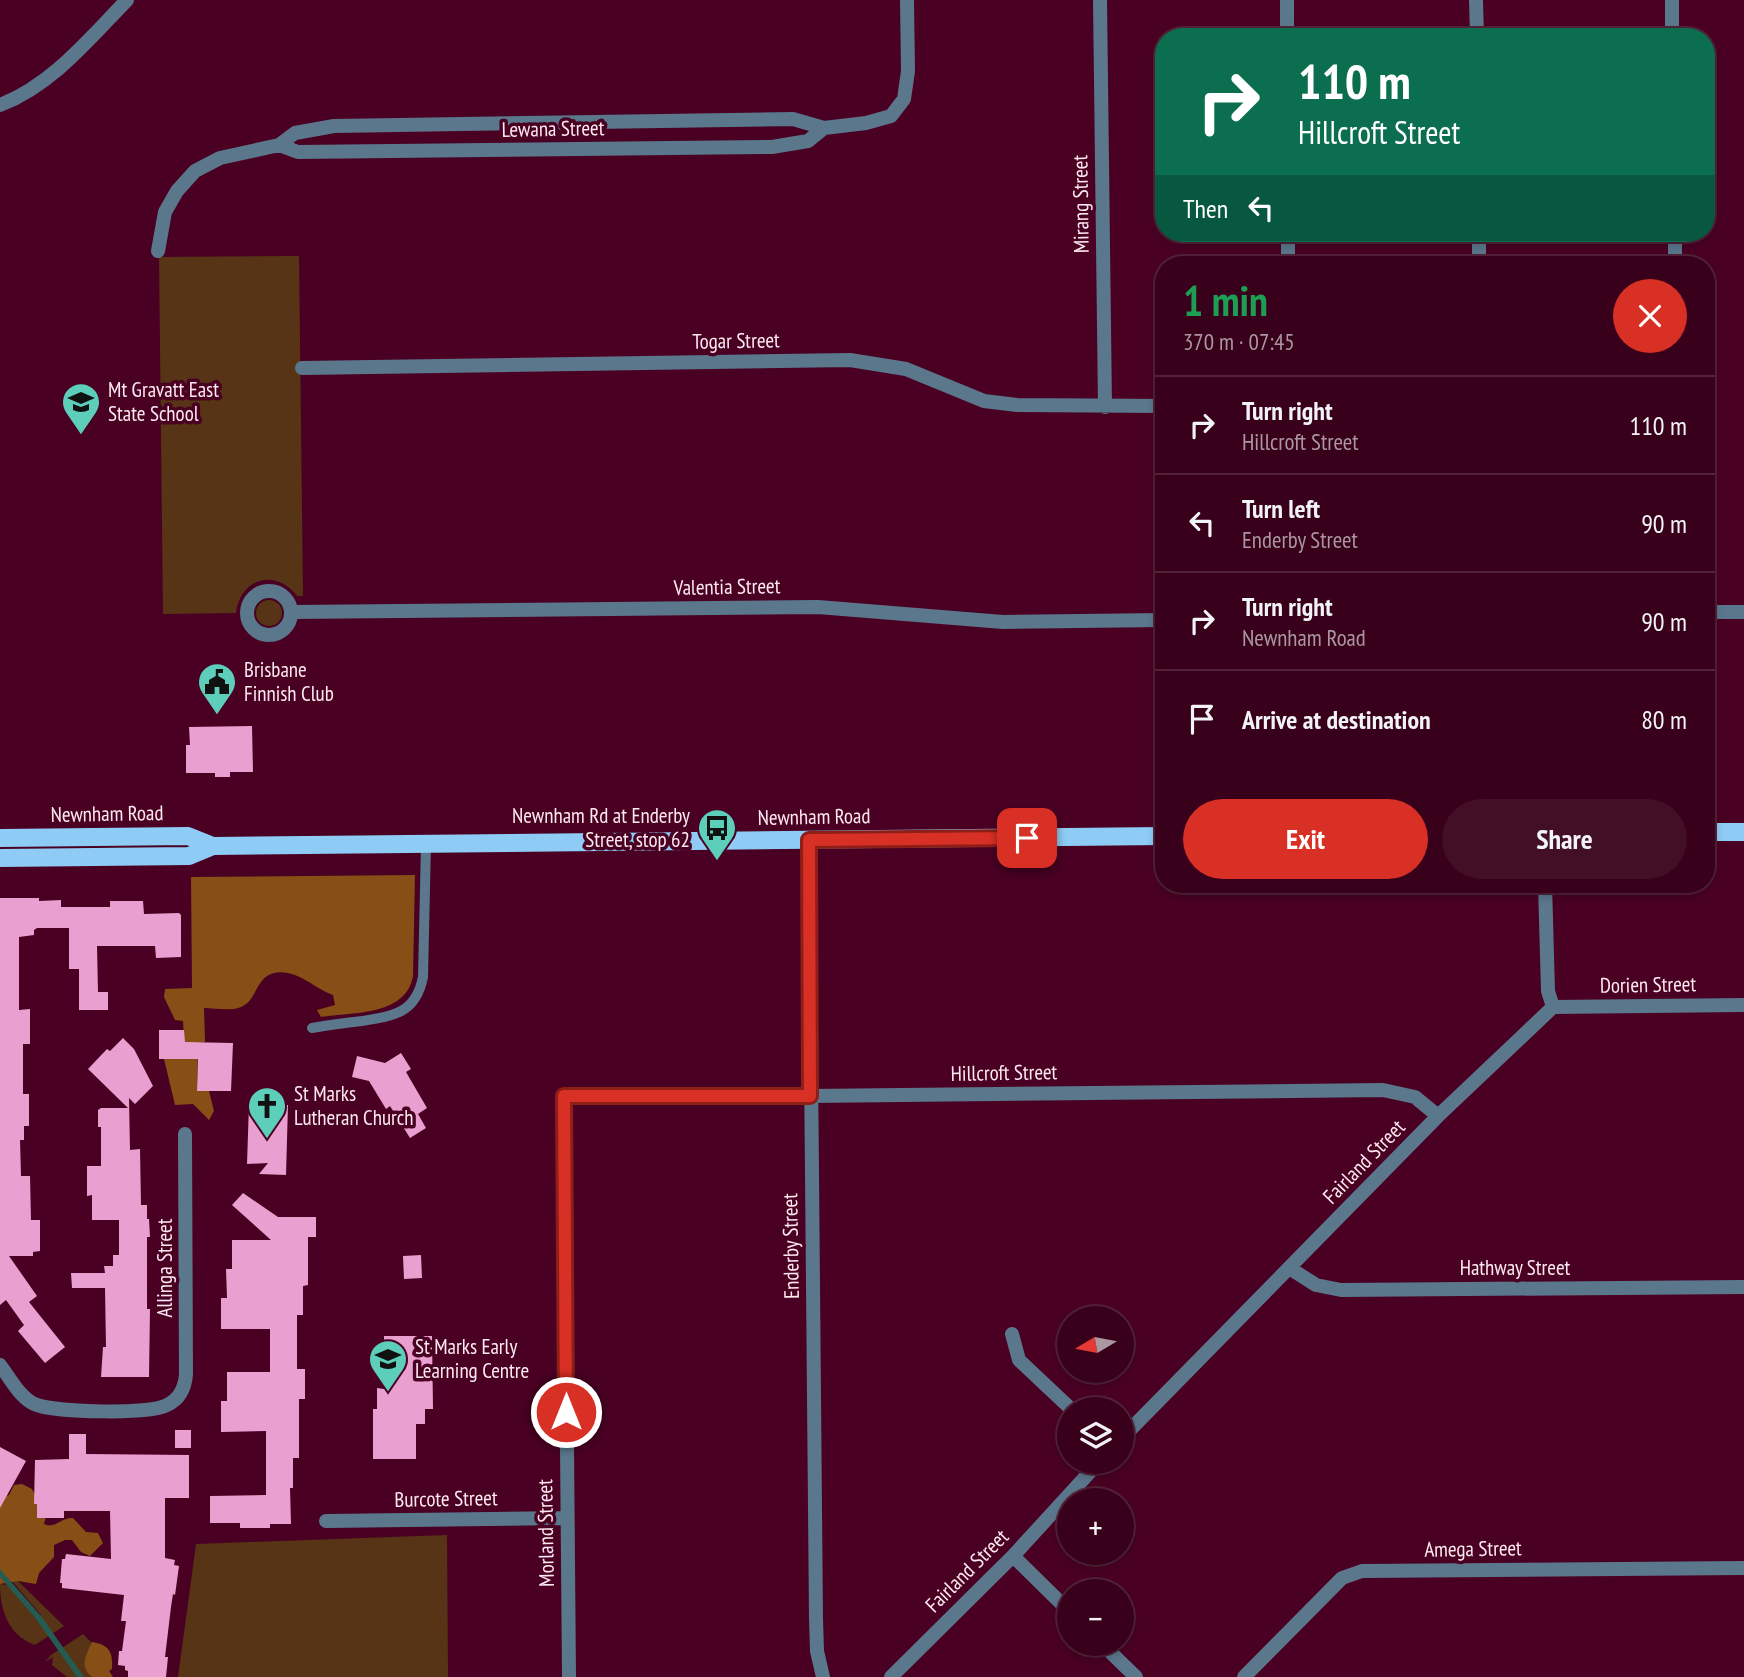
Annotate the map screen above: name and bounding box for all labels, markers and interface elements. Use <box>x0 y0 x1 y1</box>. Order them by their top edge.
text: 110 m <box>1298 49 1411 113</box>
icon: right <box>1183 56 1274 147</box>
text: Hillcroft Street <box>1298 111 1460 153</box>
street label: Lewana Street <box>501 114 605 143</box>
street label: Mirang Street <box>1066 154 1095 253</box>
icon: left <box>1242 189 1280 227</box>
text: Then <box>1183 192 1228 225</box>
text: 1 min <box>1183 273 1268 328</box>
button: close <box>1613 279 1687 353</box>
street label: Togar Street <box>692 326 780 355</box>
text: 370 m · 07:45 <box>1183 327 1295 356</box>
place label: Mt Gravatt East State School <box>108 376 219 427</box>
school or university icon: Mt Gravatt East State School <box>60 381 102 436</box>
text: Turn right <box>1242 394 1333 427</box>
icon: right <box>1183 406 1221 444</box>
text: 110 m <box>1629 409 1687 442</box>
text: Hillcroft Street <box>1242 427 1359 456</box>
text: Turn left <box>1242 492 1320 525</box>
icon: left <box>1183 504 1221 542</box>
text: 90 m <box>1641 507 1687 540</box>
text: Enderby Street <box>1242 525 1358 554</box>
street label: Valentia Street <box>672 572 781 601</box>
text: Turn right <box>1242 590 1333 623</box>
icon: right <box>1183 602 1221 640</box>
text: 90 m <box>1641 605 1687 638</box>
text: Newnham Road <box>1242 623 1366 652</box>
place label: Brisbane Finnish Club <box>244 656 334 707</box>
public building icon: Brisbane Finnish Club <box>196 661 238 716</box>
icon: arrive <box>1183 700 1221 738</box>
text: Arrive at destination <box>1242 703 1431 736</box>
text: 80 m <box>1641 703 1687 736</box>
street label: Newnham Road <box>50 799 164 828</box>
button: Exit <box>1183 799 1428 879</box>
button: Share <box>1442 799 1687 879</box>
place label: Newnham Rd at Enderby Street, stop 62 <box>512 802 690 853</box>
street label: Newnham Road <box>757 802 871 831</box>
bus stop icon: Newnham Rd at Enderby Street, stop 62 <box>696 807 738 862</box>
pin <box>997 808 1057 868</box>
icon: arrive <box>1008 819 1046 857</box>
street label: Dorien Street <box>1600 970 1697 999</box>
street label: Hillcroft Street <box>950 1058 1058 1087</box>
place label: St Marks Lutheran Church <box>294 1080 414 1131</box>
church icon: St Marks Lutheran Church <box>246 1085 288 1140</box>
street label: Fairland Street <box>1317 1114 1411 1209</box>
street label: Enderby Street <box>776 1193 805 1299</box>
street label: Allinga Street <box>151 1218 178 1317</box>
street label: Hathway Street <box>1460 1254 1571 1281</box>
north arrow <box>1057 1306 1134 1382</box>
map controls <box>1057 1306 1134 1656</box>
place label: St Marks Early Learning Centre <box>415 1333 529 1384</box>
school or university icon: St Marks Early Learning Centre <box>367 1338 409 1393</box>
position arrow <box>529 1375 603 1449</box>
button: layers <box>1057 1397 1134 1474</box>
street label: Morland Street <box>531 1479 560 1587</box>
street label: Burcote Street <box>394 1484 498 1513</box>
button: + <box>1057 1488 1134 1565</box>
street label: Fairland Street <box>919 1523 1014 1618</box>
street label: Amega Street <box>1424 1534 1522 1563</box>
button: − <box>1057 1579 1134 1656</box>

